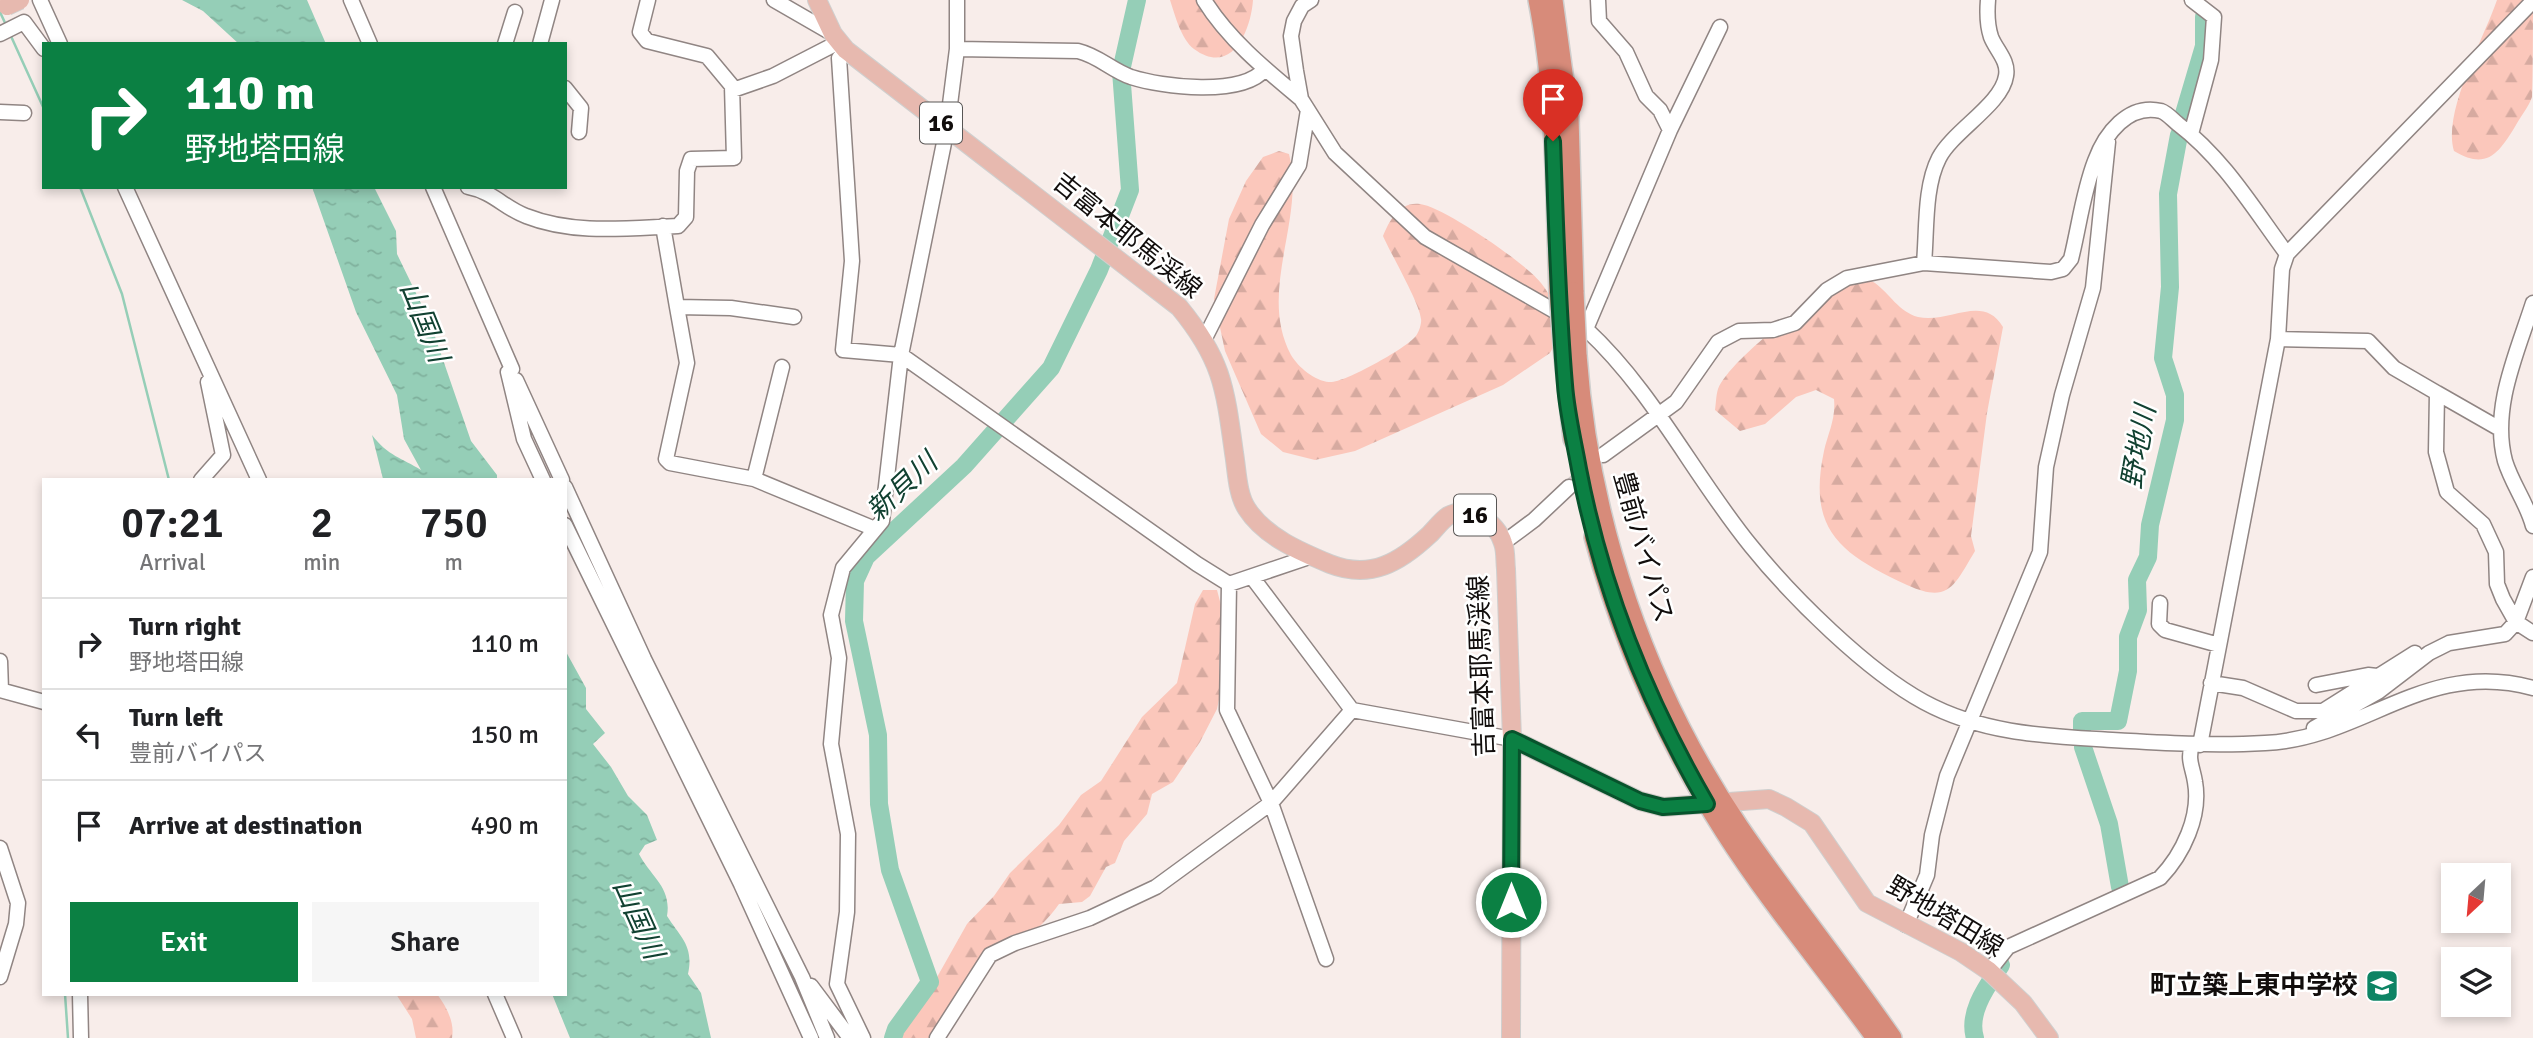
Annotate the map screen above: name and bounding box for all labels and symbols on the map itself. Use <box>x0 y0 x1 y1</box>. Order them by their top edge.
pin <box>1523 69 1583 141</box>
road number: 16 <box>920 103 962 144</box>
street label: 吉富本耶馬渓線 <box>1046 166 1208 306</box>
water label: 山国川 <box>393 277 457 370</box>
water label: 野地川 <box>2115 400 2164 491</box>
water label: 新貝川 <box>860 444 946 528</box>
street label: 豊前バイパス <box>1606 468 1680 626</box>
road number: 16 <box>1454 494 1496 536</box>
street label: 吉富本耶馬渓線 <box>1463 574 1501 758</box>
north arrow <box>2441 863 2511 933</box>
position arrow <box>1474 865 1548 939</box>
street label: 野地塔田線 <box>1881 870 2009 964</box>
water label: 山国川 <box>605 874 672 967</box>
school or university icon: 町立築上東中学校 <box>2363 967 2401 1005</box>
place label: 町立築上東中学校 <box>2150 970 2358 1002</box>

